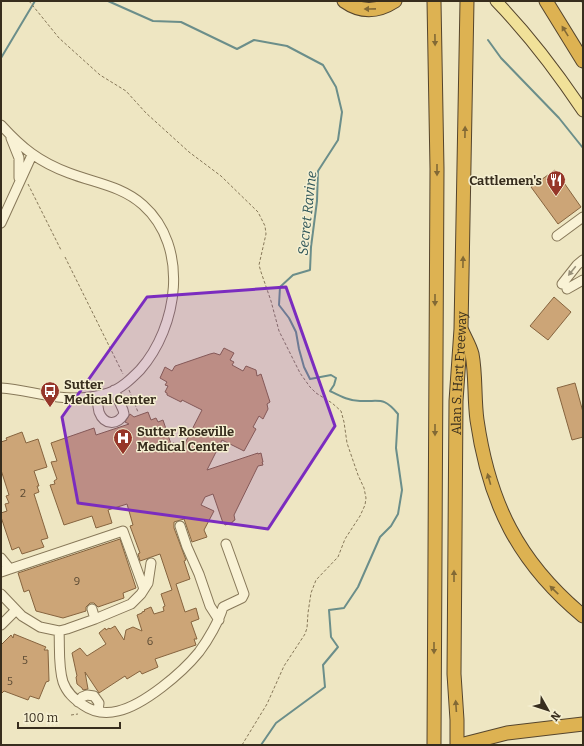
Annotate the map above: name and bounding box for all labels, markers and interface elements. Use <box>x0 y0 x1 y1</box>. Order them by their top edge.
one-way arrow <box>363 6 376 12</box>
one-way arrow <box>561 25 568 37</box>
one-way arrow <box>432 34 438 47</box>
one-way arrow <box>462 125 468 138</box>
one-way arrow <box>434 164 440 177</box>
restaurant icon: Cattlemen's <box>545 169 567 197</box>
water label: Secret Ravine <box>295 170 320 256</box>
place label: Cattlemen's <box>469 173 542 188</box>
one-way arrow <box>460 255 466 268</box>
one-way arrow <box>567 266 576 277</box>
one-way arrow <box>432 294 438 307</box>
street label: Alan S. Hart Freeway <box>449 311 469 435</box>
place label: Sutter Medical Center <box>64 377 156 407</box>
bus stop icon: Sutter Medical Center <box>39 380 61 408</box>
place label: Sutter Roseville Medical Center <box>137 424 234 454</box>
one-way arrow <box>432 424 438 437</box>
hospital icon: Sutter Roseville Medical Center <box>112 427 134 455</box>
one-way arrow <box>486 473 492 485</box>
house number: 2 <box>20 487 26 500</box>
one-way arrow <box>451 570 458 582</box>
house number: 9 <box>74 575 80 588</box>
one-way arrow <box>549 585 559 595</box>
house number: 6 <box>147 635 153 648</box>
one-way arrow <box>431 642 437 655</box>
house number: 5 <box>22 654 28 667</box>
house number: 5 <box>7 675 13 688</box>
north arrow <box>528 690 568 730</box>
one-way arrow <box>453 700 460 712</box>
scale bar <box>18 704 120 730</box>
text: N <box>547 709 563 724</box>
text: 100 m <box>24 711 59 725</box>

